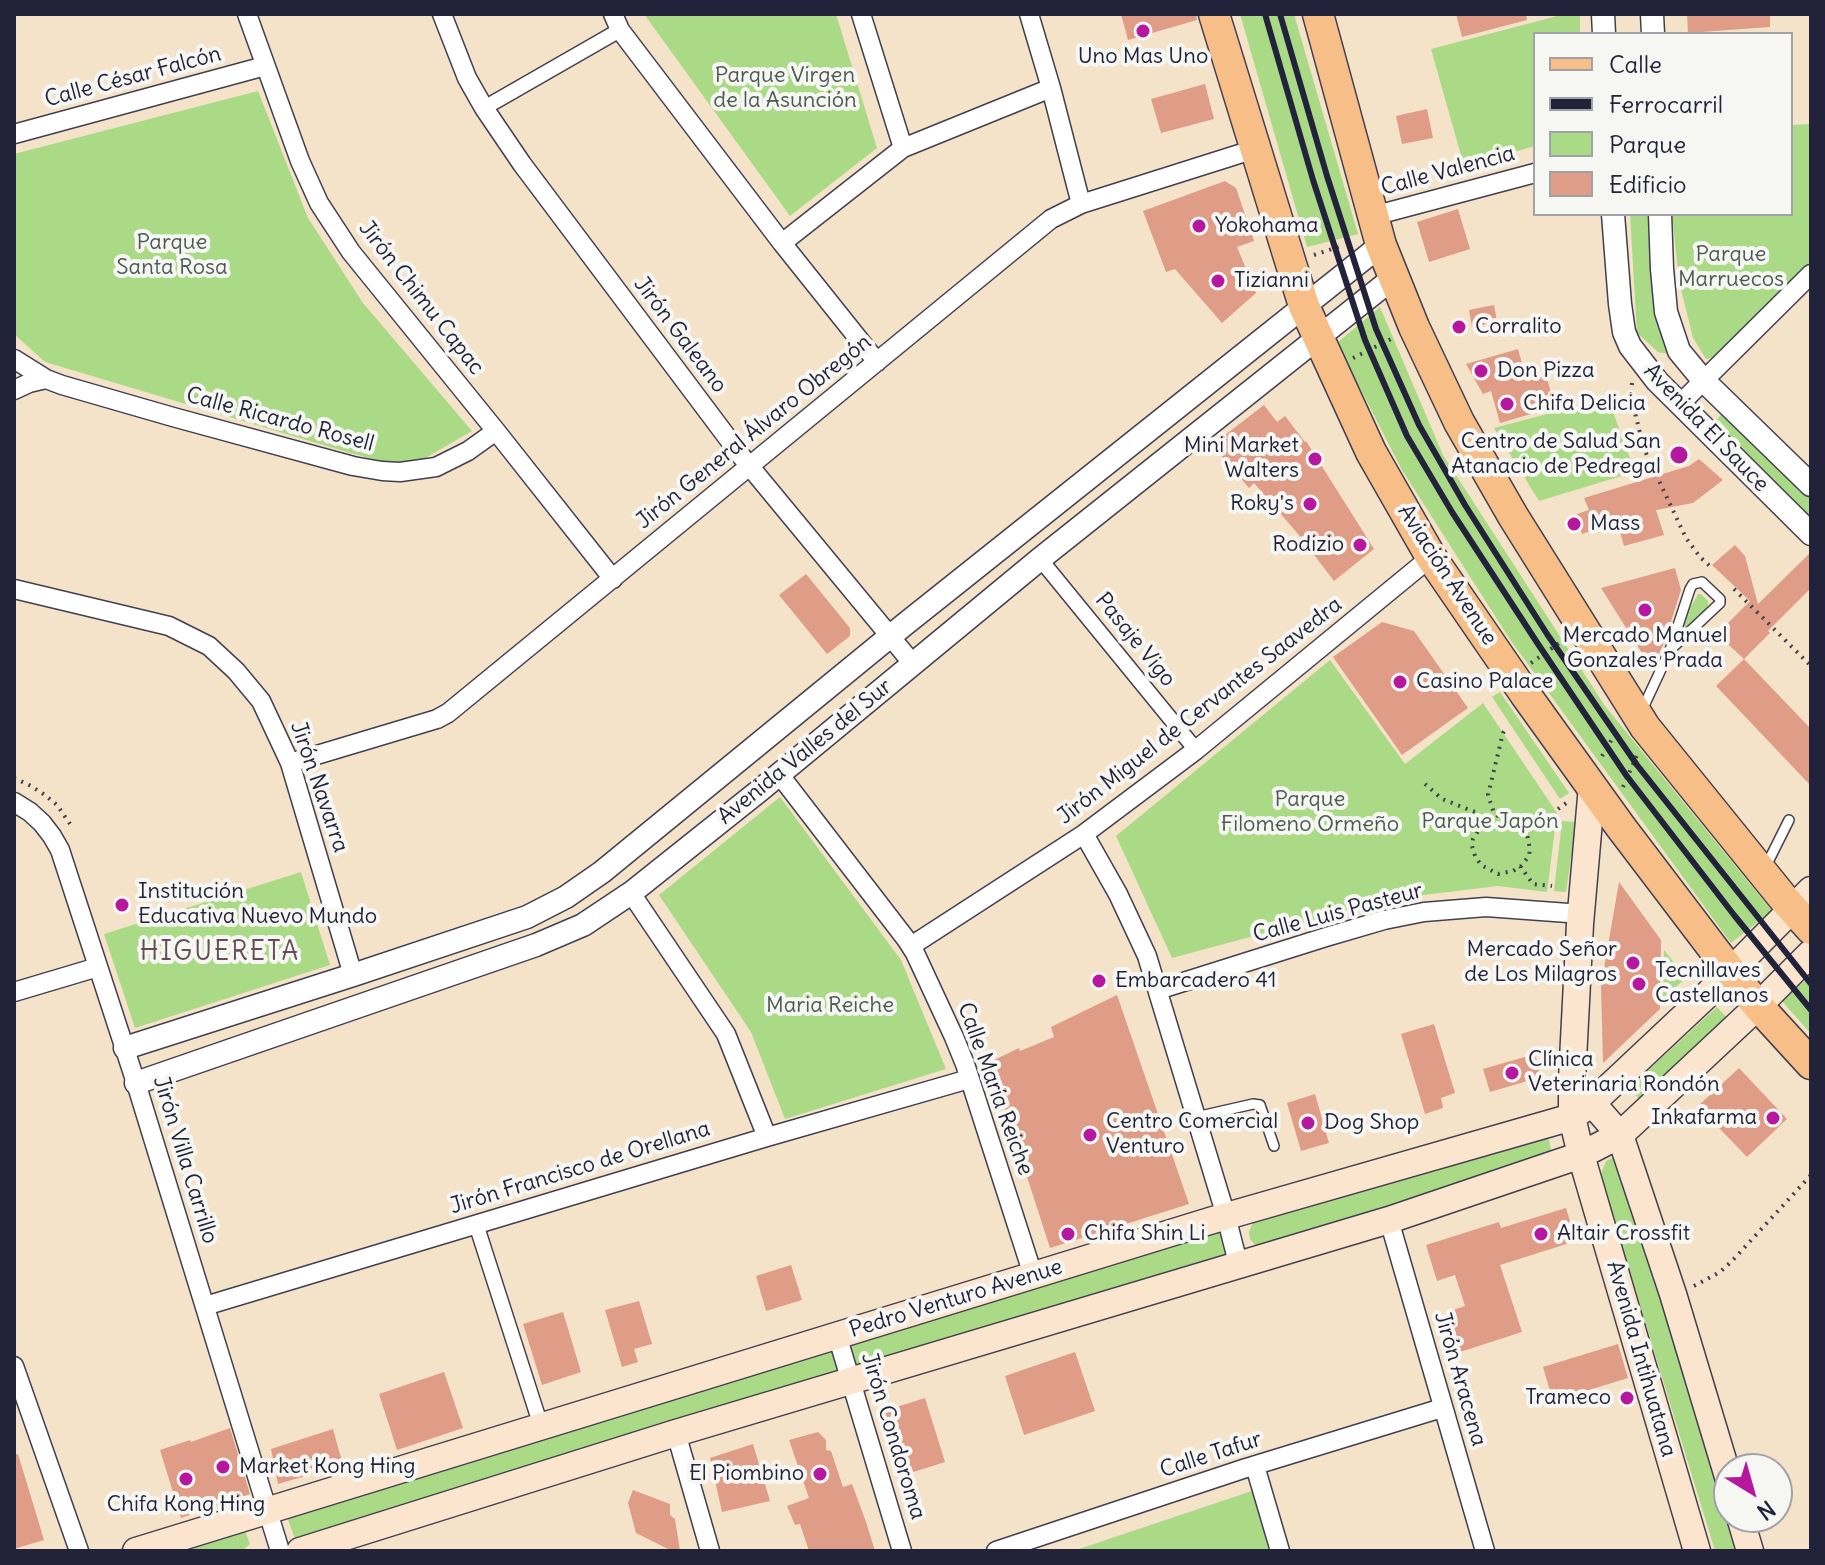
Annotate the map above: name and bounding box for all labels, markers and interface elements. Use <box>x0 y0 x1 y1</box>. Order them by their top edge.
marker: Uno Mas Uno <box>1134 22 1152 40</box>
legend <box>1533 32 1793 216</box>
street label: Calle César Falcón <box>42 41 224 113</box>
place label: Uno Mas Uno <box>1078 44 1208 70</box>
text: Calle <box>1609 49 1662 79</box>
park label: Parque Virgen de la Asunción <box>713 63 857 114</box>
text: Ferrocarril <box>1609 89 1723 119</box>
text: Parque <box>1609 129 1686 159</box>
street label: Calle Valencia <box>1378 140 1518 202</box>
text: Edificio <box>1609 169 1687 199</box>
place label: Yokohama <box>1215 213 1319 239</box>
street label: Jirón Chimu Capac <box>353 216 489 380</box>
marker: Yokohama <box>1190 217 1208 235</box>
park label: Parque Santa Rosa <box>116 230 228 282</box>
park label: Parque Marruecos <box>1678 242 1784 294</box>
place label: Tizianni <box>1234 268 1309 294</box>
street label: Jirón Galeano <box>628 272 732 398</box>
marker: Tizianni <box>1209 272 1227 290</box>
place label: Corralito <box>1475 314 1562 340</box>
marker: Corralito <box>1450 318 1468 336</box>
street label: Jirón General Álvaro Obregón <box>631 329 877 535</box>
place label: Don Pizza <box>1497 358 1595 384</box>
street label: Avenida El Sauce <box>1638 358 1774 498</box>
marker: Don Pizza <box>1472 362 1490 380</box>
street label: Calle Ricardo Rosell <box>183 382 377 458</box>
place label: Chifa Delicia <box>1523 391 1646 417</box>
marker: Chifa Delicia <box>1498 395 1516 413</box>
place label: Centro de Salud San Atanacio de Pedregal <box>1451 429 1661 480</box>
place label: Mini Market Walters <box>1184 433 1299 484</box>
marker: Centro de Salud San Atanacio de Pedregal <box>1668 444 1690 466</box>
marker: Mini Market Walters <box>1306 450 1324 468</box>
place label: Roky's <box>1230 491 1294 517</box>
marker: Roky's <box>1301 495 1319 513</box>
street label: Aviación Avenue <box>1392 500 1502 650</box>
place label: Mass <box>1590 511 1640 537</box>
marker: Mass <box>1565 515 1583 533</box>
place label: Rodizio <box>1272 532 1344 558</box>
marker: Rodizio <box>1351 536 1369 554</box>
street label: Pasaje Vigo <box>1089 588 1181 692</box>
street label: Jirón Miguel de Cervantes Saavedra <box>1052 592 1348 830</box>
marker: Mercado Manuel Gonzales Prada <box>1636 601 1654 619</box>
place label: Mercado Manuel Gonzales Prada <box>1563 623 1727 674</box>
place label: Casino Palace <box>1416 669 1553 695</box>
marker: Casino Palace <box>1391 673 1409 691</box>
street label: Avenida Valles del Sur <box>713 674 897 830</box>
street label: Jirón Navarra <box>284 718 354 856</box>
park label: Parque Filomeno Ormeño <box>1221 787 1399 838</box>
park label: Parque Japón <box>1421 809 1559 835</box>
street label: Calle Luis Pasteur <box>1250 878 1426 948</box>
place label: Institución Educativa Nuevo Mundo <box>138 879 377 930</box>
marker: Institución Educativa Nuevo Mundo <box>113 896 131 914</box>
district label: HIGUERETA <box>140 937 300 969</box>
place label: Mercado Señor de Los Milagros <box>1464 937 1617 988</box>
marker: Mercado Señor de Los Milagros <box>1624 954 1642 972</box>
place label: Tecnillaves Castellanos <box>1655 958 1768 1010</box>
place label: Embarcadero 41 <box>1115 968 1276 994</box>
marker: Embarcadero 41 <box>1090 972 1108 990</box>
marker: Tecnillaves Castellanos <box>1630 975 1648 993</box>
park label: Maria Reiche <box>766 993 894 1019</box>
street label: Calle María Reiche <box>952 999 1038 1179</box>
place label: Clínica Veterinaria Rondón <box>1528 1047 1720 1098</box>
marker: Clínica Veterinaria Rondón <box>1503 1064 1521 1082</box>
street label: Jirón Villa Carrillo <box>147 1073 223 1247</box>
place label: Inkafarma <box>1651 1105 1757 1131</box>
place label: Centro Comercial Venturo <box>1106 1109 1278 1160</box>
marker: Inkafarma <box>1764 1109 1782 1127</box>
place label: Dog Shop <box>1324 1110 1419 1136</box>
marker: Dog Shop <box>1299 1114 1317 1132</box>
street label: Jirón Francisco de Orellana <box>447 1116 713 1220</box>
marker: Centro Comercial Venturo <box>1081 1126 1099 1144</box>
place label: Chifa Shin Li <box>1084 1221 1206 1247</box>
place label: Altair Crossfit <box>1557 1221 1690 1247</box>
marker: Chifa Shin Li <box>1059 1225 1077 1243</box>
marker: Altair Crossfit <box>1532 1225 1550 1243</box>
street label: Pedro Venturo Avenue <box>846 1254 1066 1344</box>
street label: Avenida Intihuatana <box>1600 1258 1682 1460</box>
street label: Jirón Aracena <box>1428 1309 1492 1449</box>
street label: Jirón Condoroma <box>855 1349 931 1523</box>
place label: Trameco <box>1525 1385 1611 1411</box>
marker: Trameco <box>1618 1389 1636 1407</box>
street label: Calle Tafur <box>1157 1426 1265 1484</box>
north arrow <box>1713 1453 1793 1533</box>
place label: Market Kong Hing <box>239 1454 415 1480</box>
marker: Market Kong Hing <box>214 1458 232 1476</box>
place label: El Piombino <box>689 1461 804 1487</box>
marker: El Piombino <box>811 1465 829 1483</box>
marker: Chifa Kong Hing <box>177 1470 195 1488</box>
place label: Chifa Kong Hing <box>107 1492 265 1518</box>
text: N <box>1752 1495 1781 1526</box>

